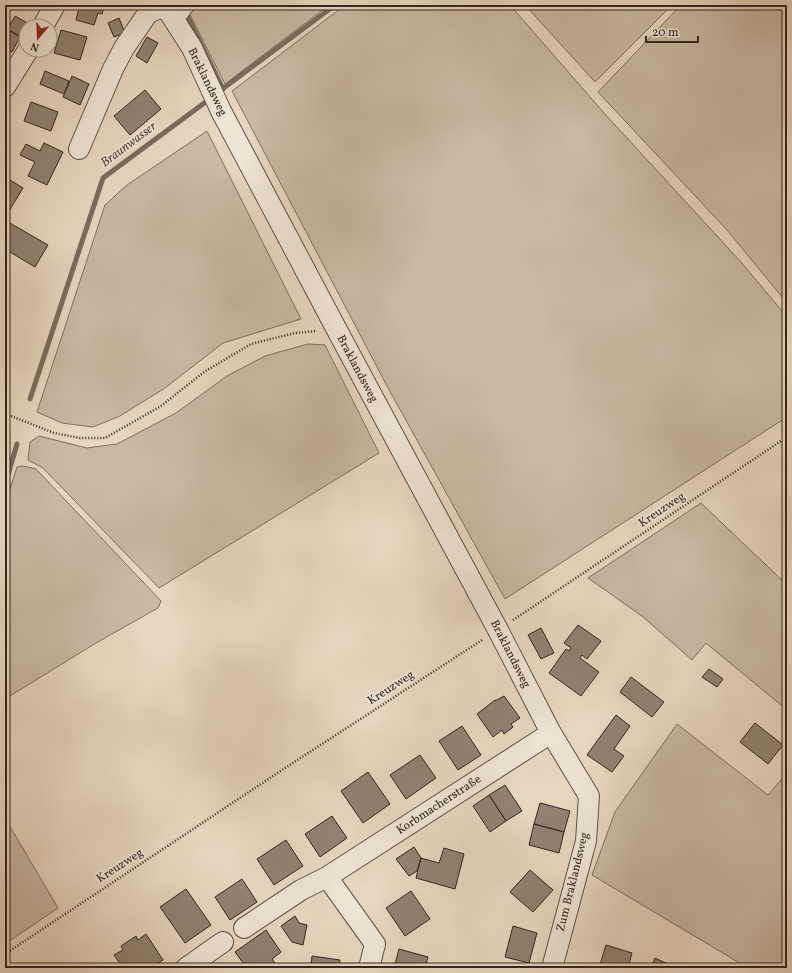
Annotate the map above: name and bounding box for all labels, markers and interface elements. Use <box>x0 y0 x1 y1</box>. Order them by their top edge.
north arrow <box>18 18 58 58</box>
scale bar <box>646 18 698 44</box>
text: 20 m <box>652 25 679 41</box>
text: N <box>29 38 41 54</box>
street label: Braklandsweg <box>184 45 230 119</box>
water label: Braunwasser <box>97 118 161 172</box>
street label: Braklandsweg <box>332 332 382 406</box>
street label: Kreuzweg <box>636 489 688 531</box>
street label: Braklandsweg <box>486 617 534 691</box>
street label: Kreuzweg <box>365 667 417 709</box>
street label: Korbmacherstraße <box>393 771 485 839</box>
street label: Zum Braklandsweg <box>553 831 593 933</box>
street label: Kreuzweg <box>94 845 146 887</box>

